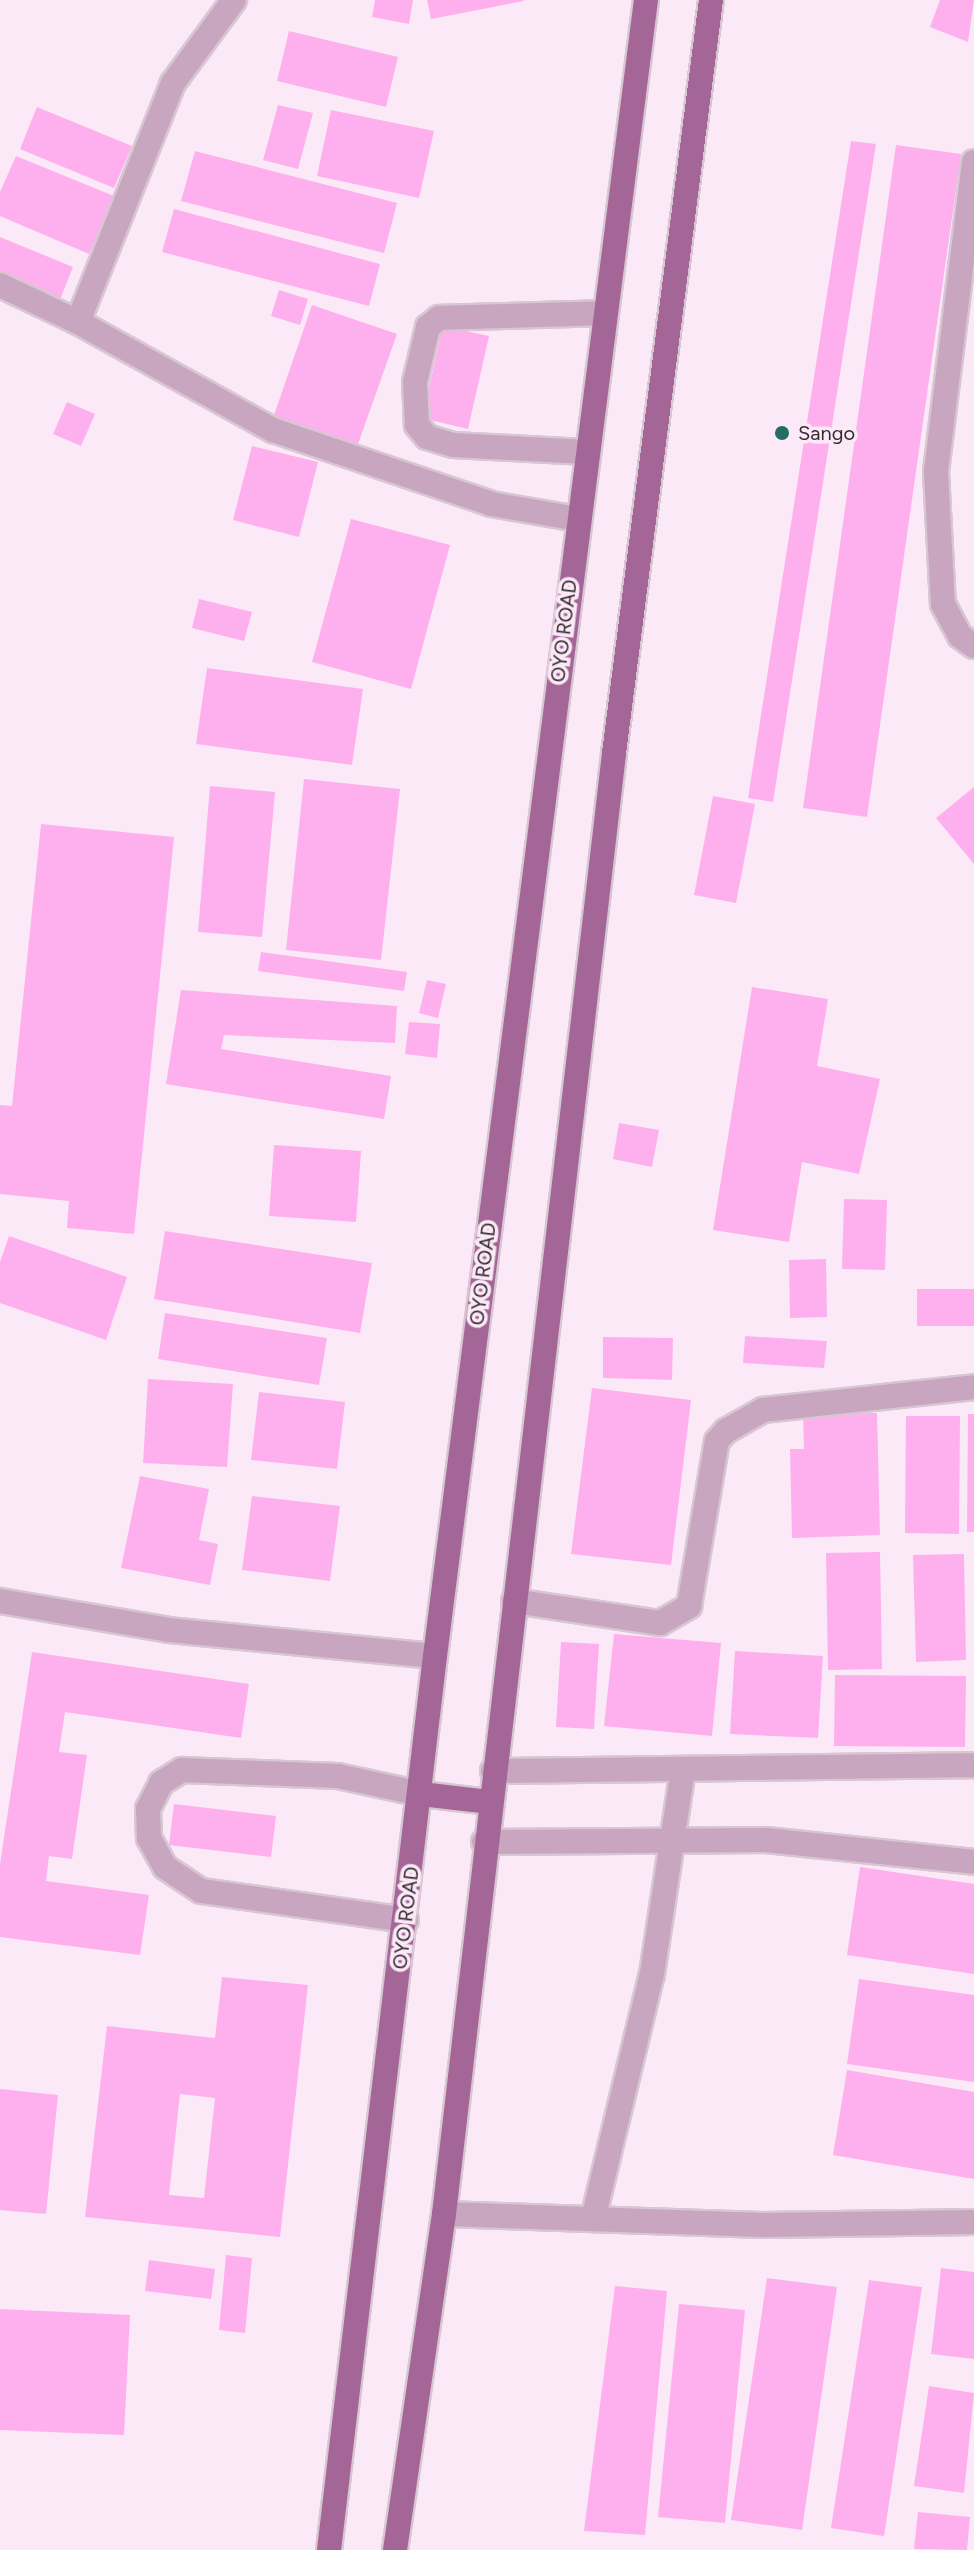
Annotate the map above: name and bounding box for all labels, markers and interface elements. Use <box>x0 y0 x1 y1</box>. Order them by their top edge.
place label: Sango <box>798 421 855 445</box>
marker: Sango <box>773 424 791 442</box>
street label: OYO ROAD <box>546 578 582 684</box>
street label: OYO ROAD <box>465 1221 501 1327</box>
street label: OYO ROAD <box>388 1865 424 1971</box>

